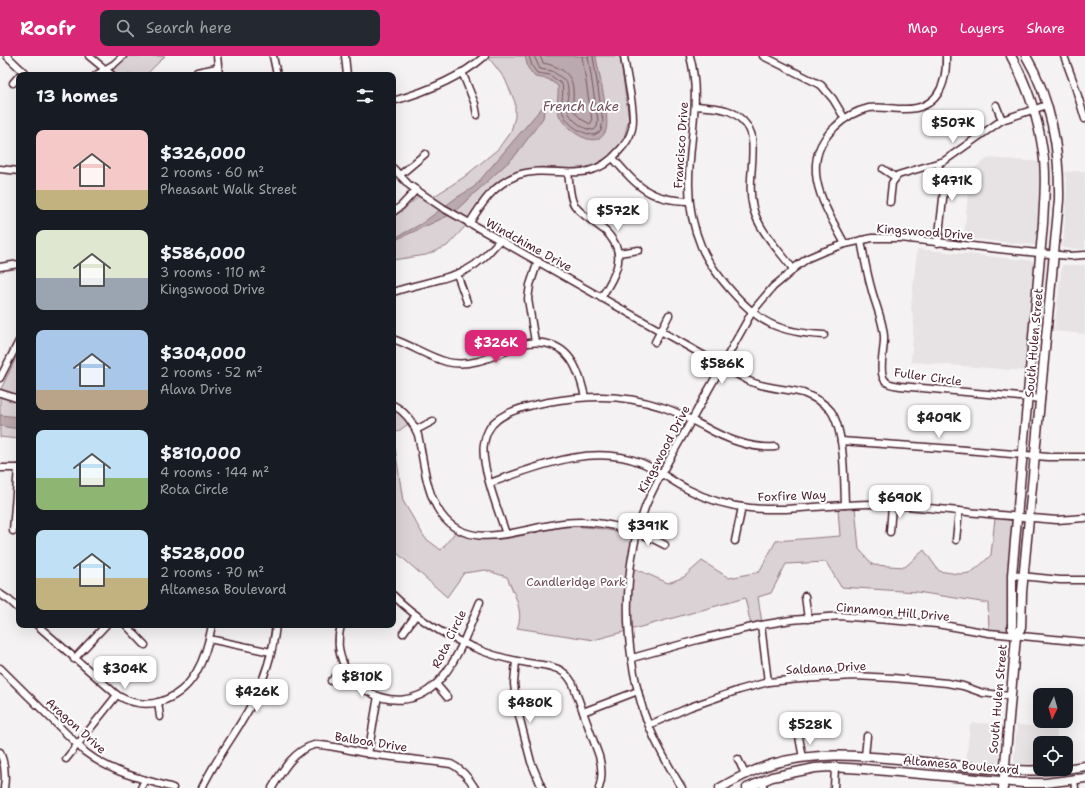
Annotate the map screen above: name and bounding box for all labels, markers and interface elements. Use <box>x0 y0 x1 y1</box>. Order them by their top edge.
search box <box>100 10 380 46</box>
text: Roofr <box>20 16 76 41</box>
icon: search <box>114 17 136 39</box>
text: Search here <box>146 18 232 38</box>
text: Map <box>908 19 938 37</box>
text: Layers <box>960 19 1004 37</box>
text: Share <box>1026 19 1065 37</box>
text: 13 homes <box>36 85 118 107</box>
icon: filters <box>354 85 376 107</box>
water label: French Lake <box>543 98 619 115</box>
street label: Francisco Drive <box>670 101 692 189</box>
pin: $507K <box>925 110 981 144</box>
text: $507K <box>931 114 975 131</box>
text: $326,000 <box>160 142 246 164</box>
icon: home <box>68 146 116 194</box>
text: 2 rooms · 60 m² <box>160 164 264 181</box>
pin: $471K <box>924 168 980 202</box>
text: $471K <box>932 172 972 189</box>
text: Pheasant Walk Street <box>160 181 297 198</box>
pin: $572K <box>590 198 646 232</box>
text: $572K <box>596 202 640 219</box>
street label: Windchime Drive <box>483 215 575 275</box>
street label: Kingswood Drive <box>876 221 974 243</box>
text: $586,000 <box>160 242 246 264</box>
icon: home <box>68 246 116 294</box>
text: 3 rooms · 110 m² <box>160 264 266 281</box>
text: Kingswood Drive <box>160 281 265 298</box>
street label: South Hulen Street <box>1021 288 1047 398</box>
pin: $326K <box>468 330 524 364</box>
text: $326K <box>474 334 518 351</box>
text: $304,000 <box>160 342 246 364</box>
icon: home <box>68 346 116 394</box>
pin: $586K <box>694 351 750 385</box>
text: $586K <box>700 355 744 372</box>
text: 2 rooms · 52 m² <box>160 364 263 381</box>
street label: Fuller Circle <box>893 364 963 390</box>
text: Alava Drive <box>160 381 232 398</box>
street label: Kingswood Drive <box>634 402 694 496</box>
pin: $409K <box>911 405 967 439</box>
text: $409K <box>917 409 961 426</box>
text: $810,000 <box>160 442 241 464</box>
icon: home <box>68 446 116 494</box>
text: 4 rooms · 144 m² <box>160 464 269 481</box>
text: Rota Circle <box>160 481 229 498</box>
pin: $690K <box>872 485 928 519</box>
street label: Foxfire Way <box>757 487 827 505</box>
text: $690K <box>878 489 922 506</box>
pin: $391K <box>620 513 676 547</box>
text: $391K <box>627 517 669 534</box>
text: $528,000 <box>160 542 245 564</box>
icon: home <box>68 546 116 594</box>
text: 2 rooms · 70 m² <box>160 564 264 581</box>
park label: Candleridge Park <box>526 574 626 590</box>
text: Altamesa Boulevard <box>160 581 286 598</box>
street label: Cinnamon Hill Drive <box>835 599 951 625</box>
street label: Rota Circle <box>428 607 470 671</box>
street label: South Hulen Street <box>985 644 1011 754</box>
pin: $304K <box>97 656 153 690</box>
street label: Saldana Drive <box>785 658 867 678</box>
text: $304K <box>103 660 147 677</box>
pin: $810K <box>334 664 390 698</box>
text: $810K <box>341 668 383 685</box>
pin: $426K <box>229 679 285 713</box>
text: $426K <box>235 683 279 700</box>
north arrow <box>1033 688 1073 728</box>
map controls <box>1033 688 1073 776</box>
pin: $480K <box>502 690 558 724</box>
text: $480K <box>508 694 552 711</box>
street label: Aragon Drive <box>42 695 110 758</box>
pin: $528K <box>782 712 838 746</box>
text: $528K <box>788 716 832 733</box>
street label: Balboa Drive <box>334 728 409 756</box>
button: locate <box>1033 736 1073 776</box>
street label: Altamesa Boulevard <box>902 752 1020 778</box>

